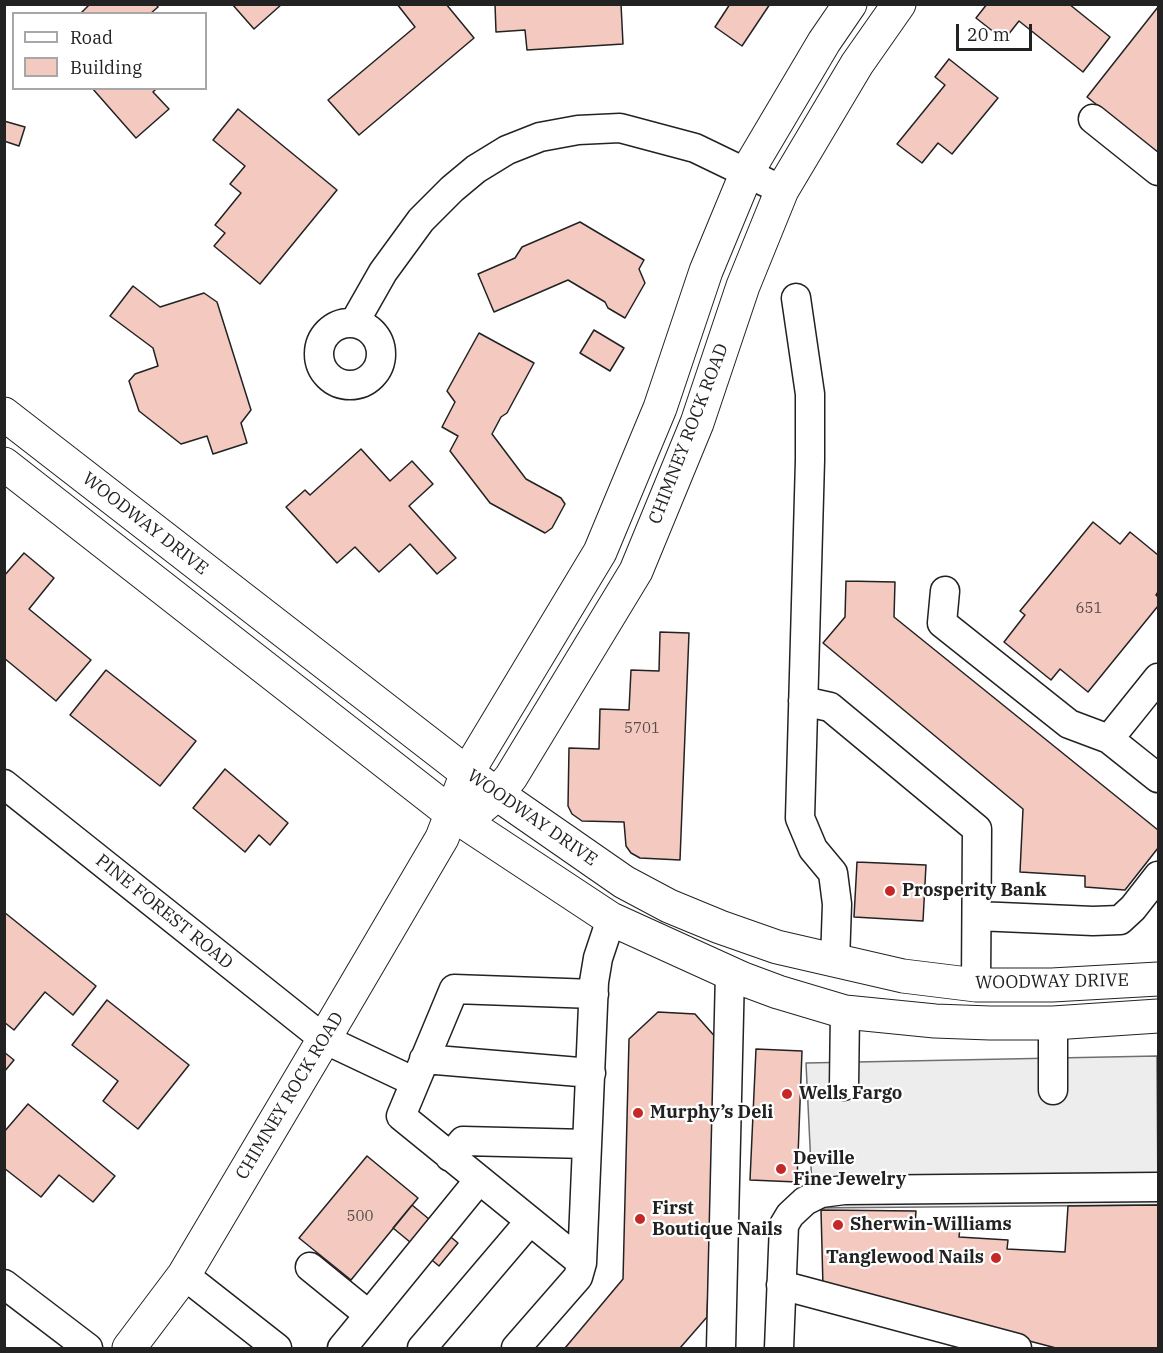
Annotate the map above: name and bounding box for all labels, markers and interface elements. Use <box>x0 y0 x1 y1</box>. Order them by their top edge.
legend <box>12 12 207 90</box>
scale bar <box>959 12 1036 50</box>
text: 20 m <box>967 23 1010 46</box>
text: Road <box>70 26 113 49</box>
text: Building <box>70 56 142 79</box>
street label: CHIMNEY ROCK ROAD <box>645 341 733 527</box>
street label: WOODWAY DRIVE <box>78 468 212 580</box>
house number: 651 <box>1076 600 1102 618</box>
house number: 5701 <box>624 720 660 738</box>
street label: WOODWAY DRIVE <box>463 765 601 871</box>
street label: PINE FOREST ROAD <box>91 850 237 974</box>
place label: Prosperity Bank <box>902 880 1046 902</box>
marker: Prosperity Bank <box>883 884 897 898</box>
street label: WOODWAY DRIVE <box>975 970 1129 994</box>
street label: CHIMNEY ROCK ROAD <box>231 1008 349 1184</box>
place label: Wells Fargo <box>799 1083 902 1105</box>
marker: Wells Fargo <box>780 1087 794 1101</box>
place label: Murphy’s Deli <box>650 1102 773 1124</box>
marker: Murphy’s Deli <box>631 1106 645 1120</box>
place label: Deville Fine Jewelry <box>793 1148 906 1190</box>
marker: Deville Fine Jewelry <box>774 1162 788 1176</box>
place label: First Boutique Nails <box>652 1198 782 1240</box>
house number: 500 <box>347 1208 373 1226</box>
marker: First Boutique Nails <box>633 1212 647 1226</box>
place label: Sherwin-Williams <box>850 1214 1012 1236</box>
marker: Sherwin-Williams <box>831 1218 845 1232</box>
place label: Tanglewood Nails <box>826 1247 984 1269</box>
marker: Tanglewood Nails <box>989 1251 1003 1265</box>

